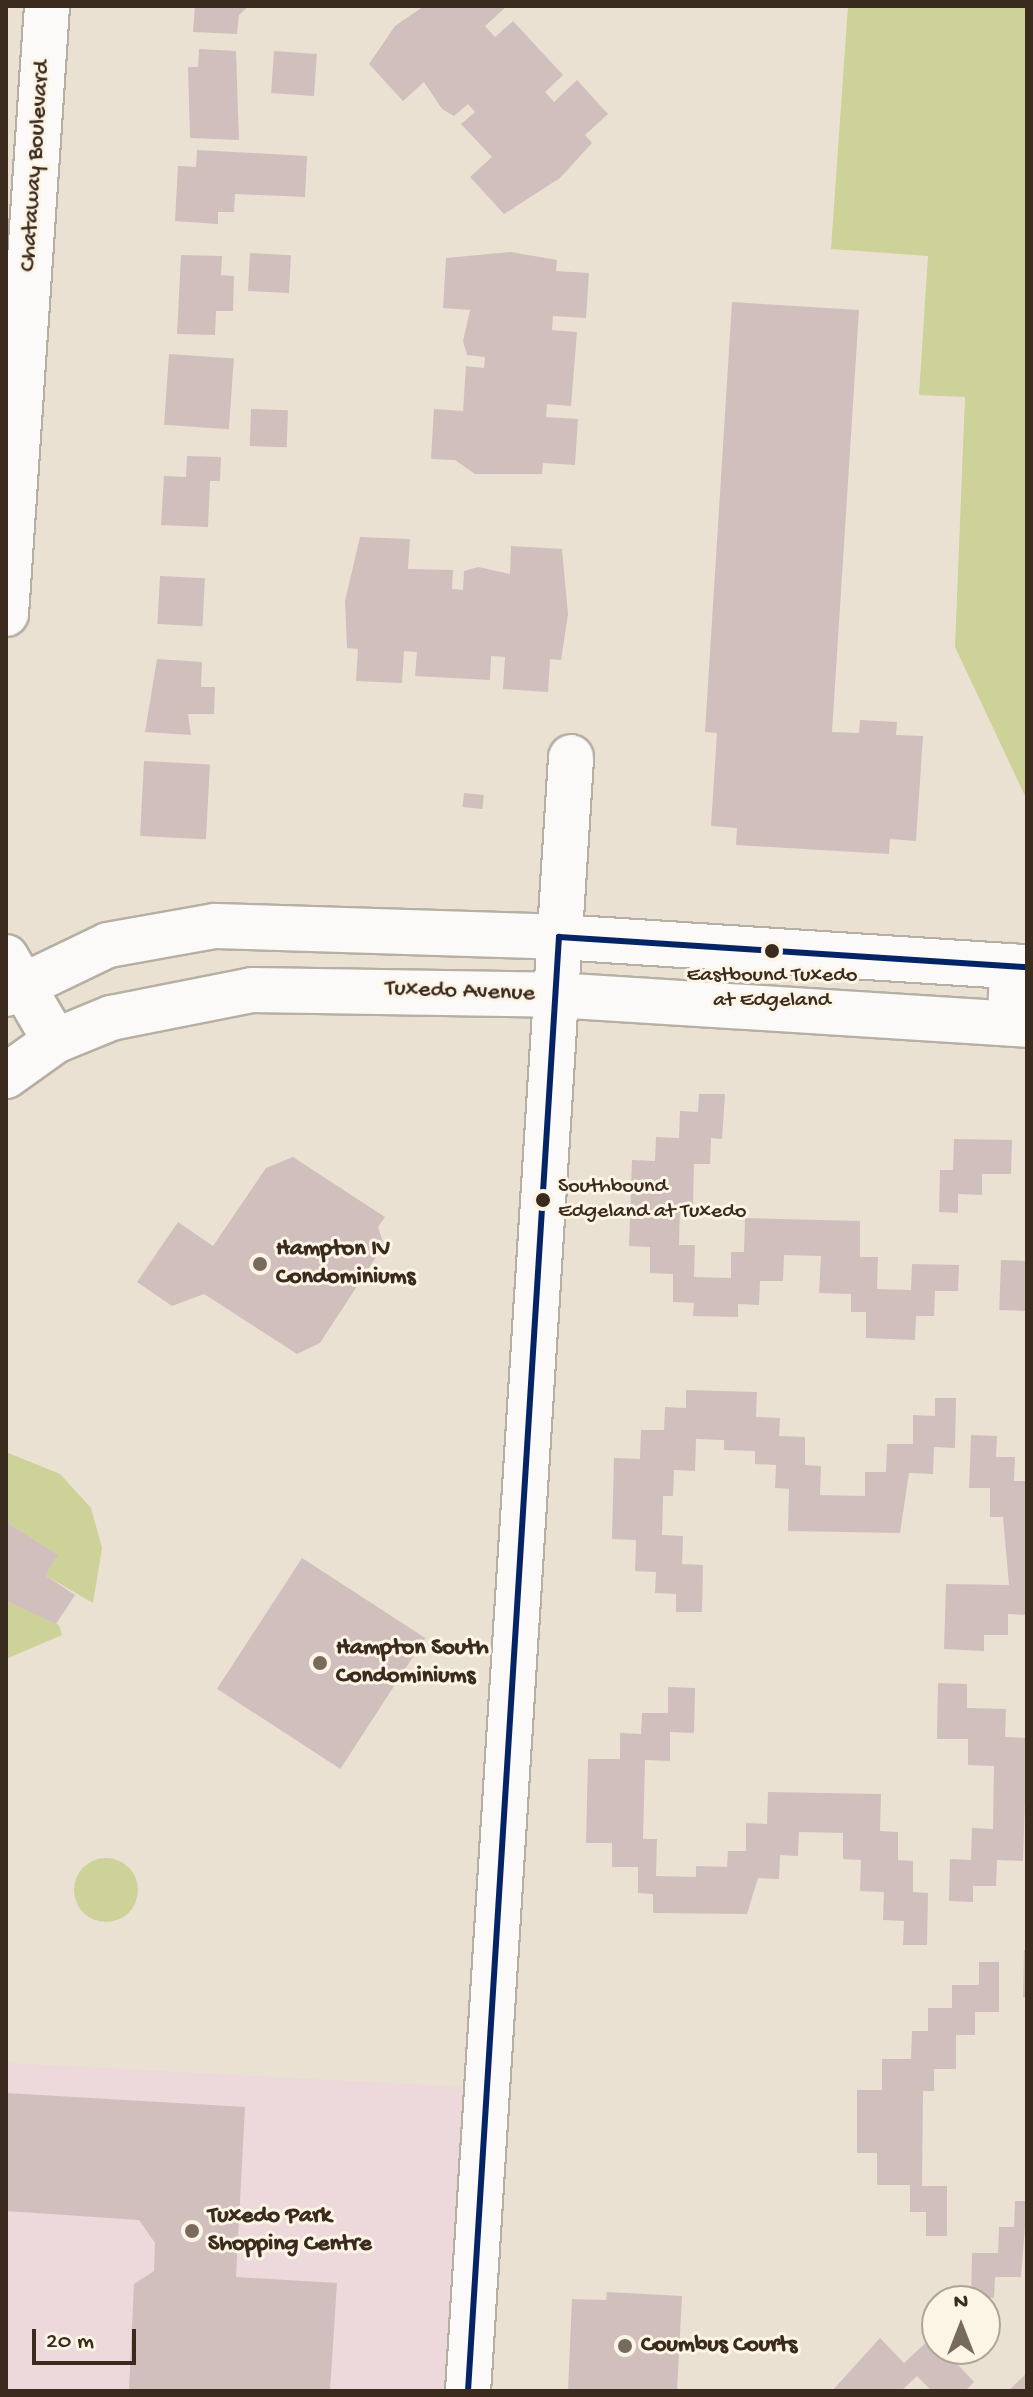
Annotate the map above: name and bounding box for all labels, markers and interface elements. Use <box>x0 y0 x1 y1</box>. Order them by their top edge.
street label: Chataway Boulevard <box>14 59 58 273</box>
marker: Eastbound Tuxedo at Edgeland <box>764 943 780 959</box>
place label: Eastbound Tuxedo at Edgeland <box>687 963 857 1014</box>
street label: Tuxedo Avenue <box>385 975 535 1009</box>
place label: Southbound Edgeland at Tuxedo <box>558 1174 747 1226</box>
marker: Southbound Edgeland at Tuxedo <box>535 1192 551 1208</box>
place label: Hampton IV Condominiums <box>276 1236 415 1292</box>
marker: Hampton IV Condominiums <box>251 1255 269 1273</box>
place label: Hampton South Condominiums <box>336 1635 489 1691</box>
marker: Hampton South Condominiums <box>311 1654 329 1672</box>
place label: Tuxedo Park Shopping Centre <box>208 2203 372 2259</box>
marker: Tuxedo Park Shopping Centre <box>183 2222 201 2240</box>
north arrow <box>921 2285 1001 2365</box>
text: N <box>954 2290 968 2316</box>
scale bar <box>36 2313 140 2363</box>
text: 20 m <box>46 2328 94 2357</box>
place label: Coumbus Courts <box>641 2332 797 2360</box>
marker: Coumbus Courts <box>616 2337 634 2355</box>

